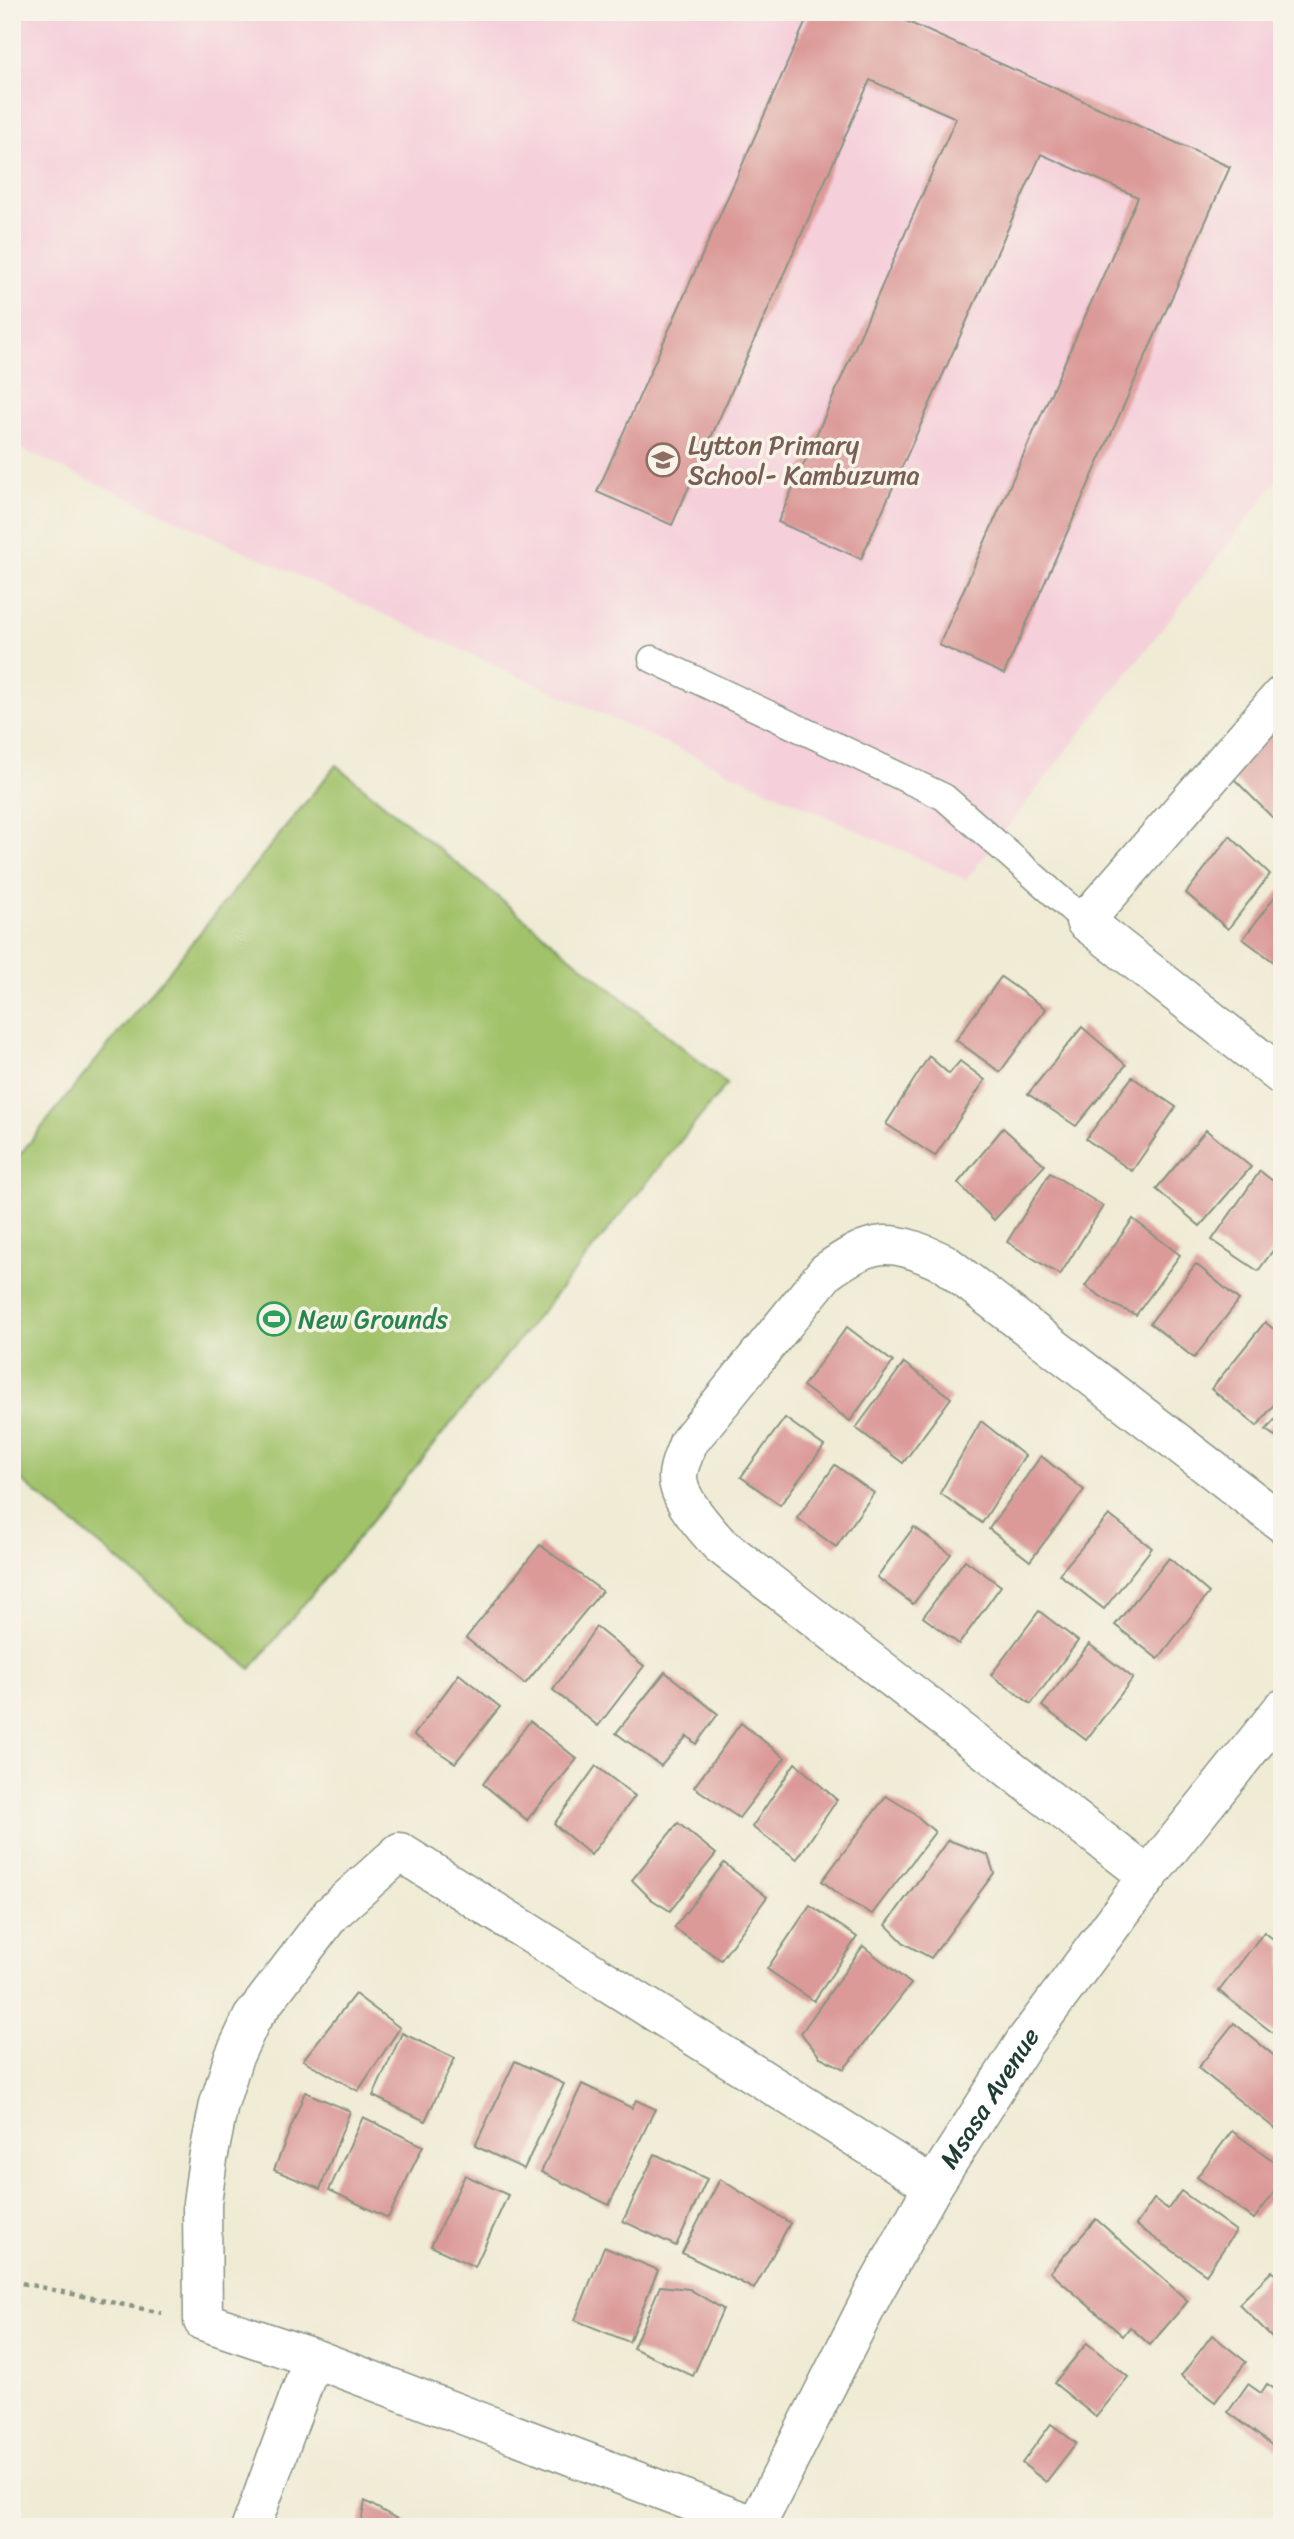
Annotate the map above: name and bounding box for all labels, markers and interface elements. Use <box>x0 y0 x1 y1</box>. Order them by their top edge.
place label: Lytton Primary School- Kambuzuma <box>688 422 920 498</box>
school or university icon: Lytton Primary School- Kambuzuma <box>644 441 682 479</box>
place label: New Grounds <box>298 1296 448 1342</box>
sports icon: New Grounds <box>255 1300 293 1338</box>
street label: Msasa Avenue <box>927 2017 1052 2178</box>

